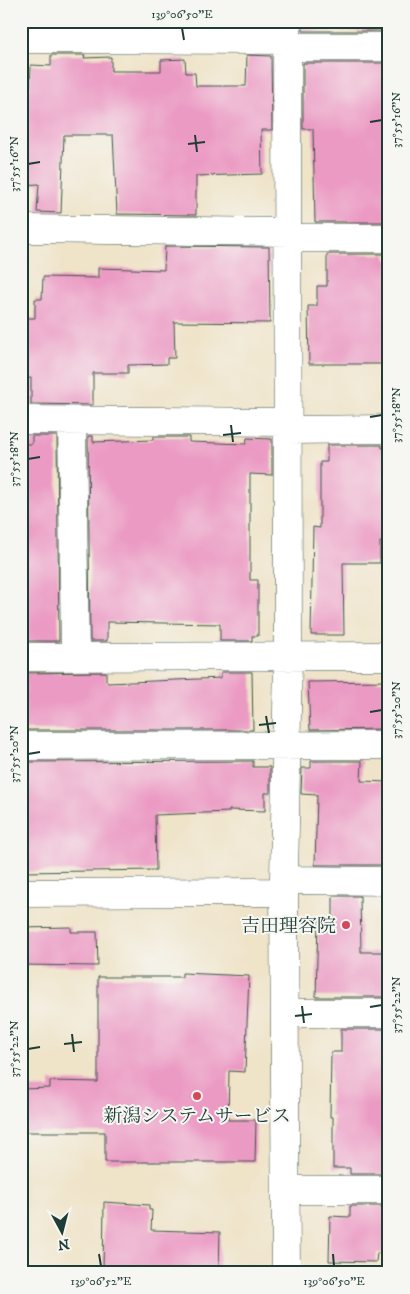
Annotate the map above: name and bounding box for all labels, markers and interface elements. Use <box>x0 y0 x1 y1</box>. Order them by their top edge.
text: 139°06'50"E <box>151 7 213 22</box>
text: 37°55'16"N <box>389 92 404 148</box>
text: 37°55'16"N <box>7 136 22 192</box>
text: 37°55'18"N <box>389 387 404 443</box>
text: 37°55'18"N <box>7 431 22 487</box>
text: 37°55'20"N <box>389 681 404 739</box>
text: 37°55'20"N <box>7 725 22 783</box>
place label: 吉田理容院 <box>241 915 336 938</box>
marker: 吉田理容院 <box>340 919 352 931</box>
text: 37°55'22"N <box>389 976 404 1034</box>
text: 37°55'22"N <box>7 1020 22 1078</box>
marker: 新潟システムサービス <box>191 1090 203 1102</box>
place label: 新潟システムサービス <box>103 1105 291 1128</box>
north arrow <box>38 1206 88 1256</box>
text: N <box>56 1234 70 1254</box>
text: 139°06'52"E <box>71 1274 132 1289</box>
text: 139°06'50"E <box>303 1274 365 1289</box>

